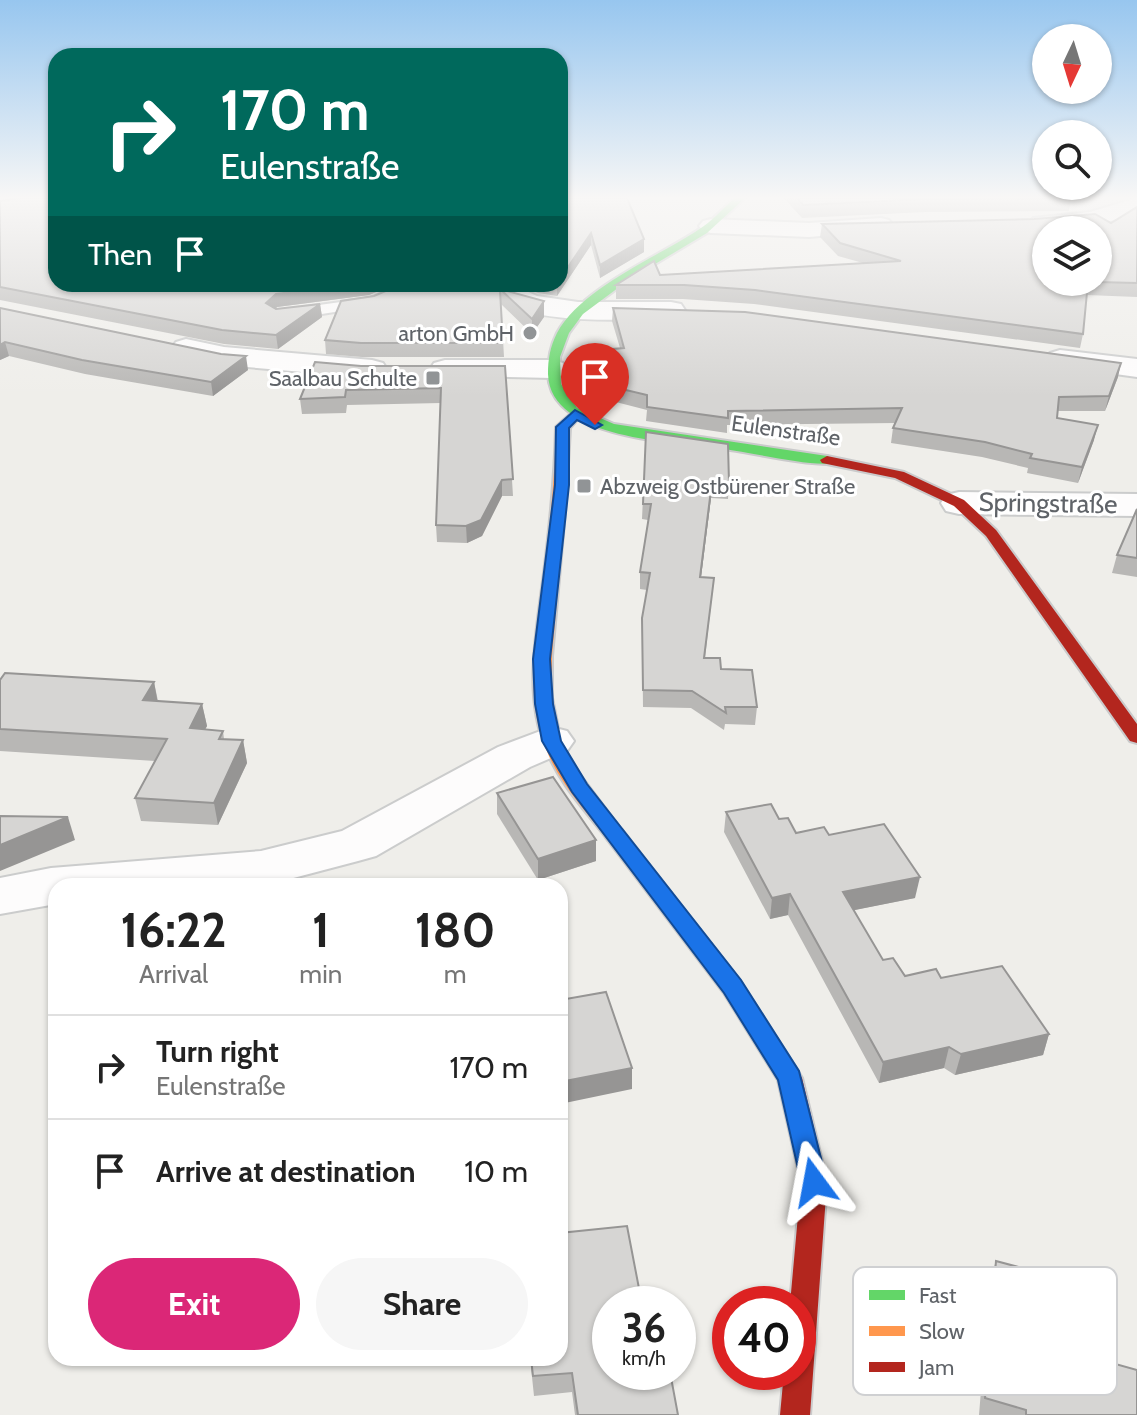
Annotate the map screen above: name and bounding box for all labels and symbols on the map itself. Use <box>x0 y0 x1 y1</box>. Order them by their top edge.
north arrow <box>1032 24 1112 104</box>
place label: arton GmbH <box>399 320 514 347</box>
marker: arton GmbH <box>521 324 539 342</box>
pin <box>561 343 629 425</box>
place label: Saalbau Schulte <box>269 365 417 392</box>
marker: Saalbau Schulte <box>424 369 442 387</box>
street label: Eulenstraße <box>730 409 842 451</box>
place label: Abzweig Ostbürener Straße <box>600 473 855 500</box>
marker: Abzweig Ostbürener Straße <box>575 477 593 495</box>
street label: Springstraße <box>978 486 1118 520</box>
position arrow <box>772 1140 856 1224</box>
legend <box>853 1267 1117 1395</box>
text: Fast <box>919 1282 957 1309</box>
speed limit sign: 40 <box>712 1286 816 1390</box>
text: Slow <box>919 1318 965 1345</box>
text: Jam <box>918 1354 954 1381</box>

